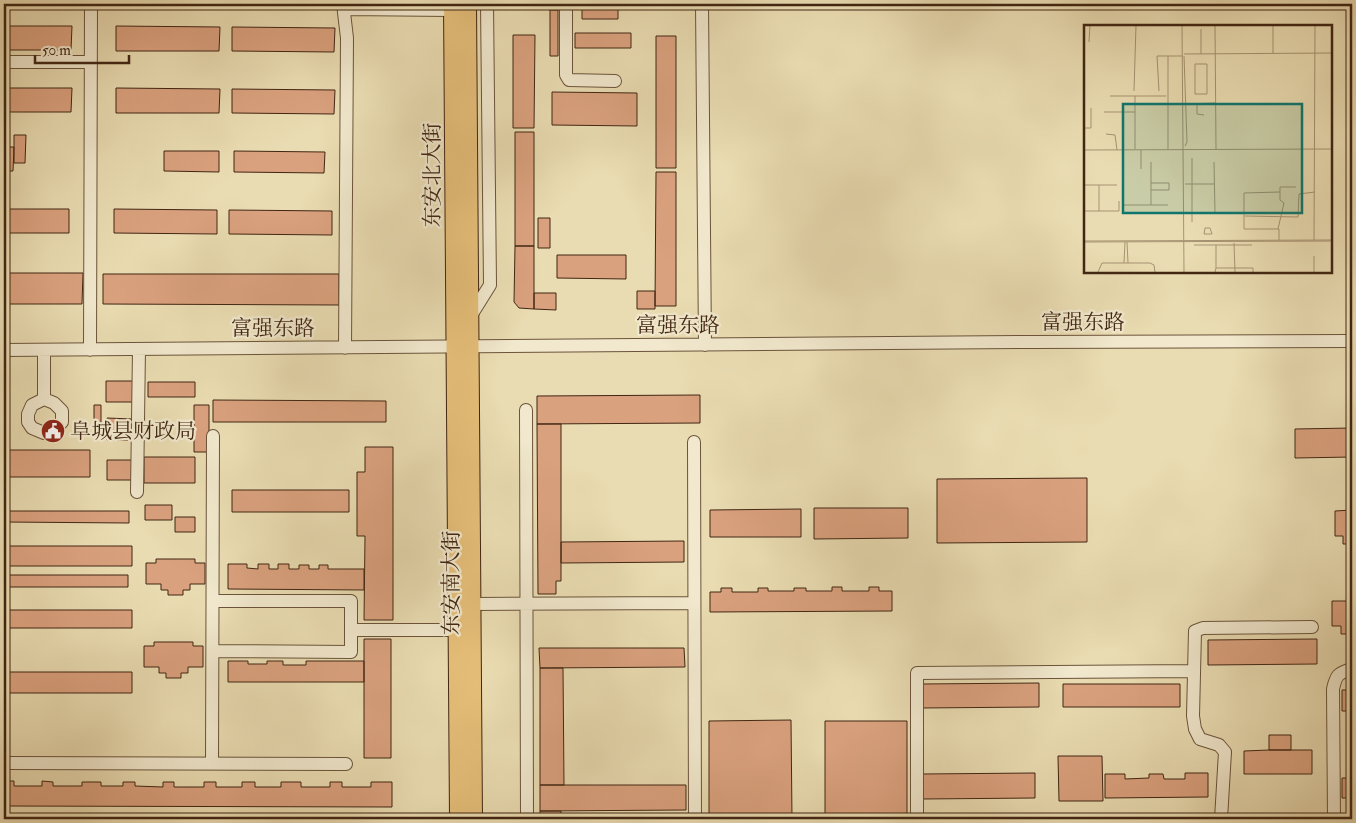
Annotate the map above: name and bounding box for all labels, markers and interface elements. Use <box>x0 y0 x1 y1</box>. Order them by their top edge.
inset map <box>1084 25 1331 272</box>
scale bar <box>35 32 129 64</box>
text: 50 m <box>42 41 71 60</box>
street label: 东安北大街 <box>419 123 446 228</box>
street label: 富强东路 <box>1041 309 1125 336</box>
street label: 富强东路 <box>636 312 720 339</box>
street label: 富强东路 <box>231 315 315 342</box>
public building icon: 阜城县财政局 <box>40 418 66 444</box>
place label: 阜城县财政局 <box>70 418 196 445</box>
street label: 东安南大街 <box>438 531 465 636</box>

